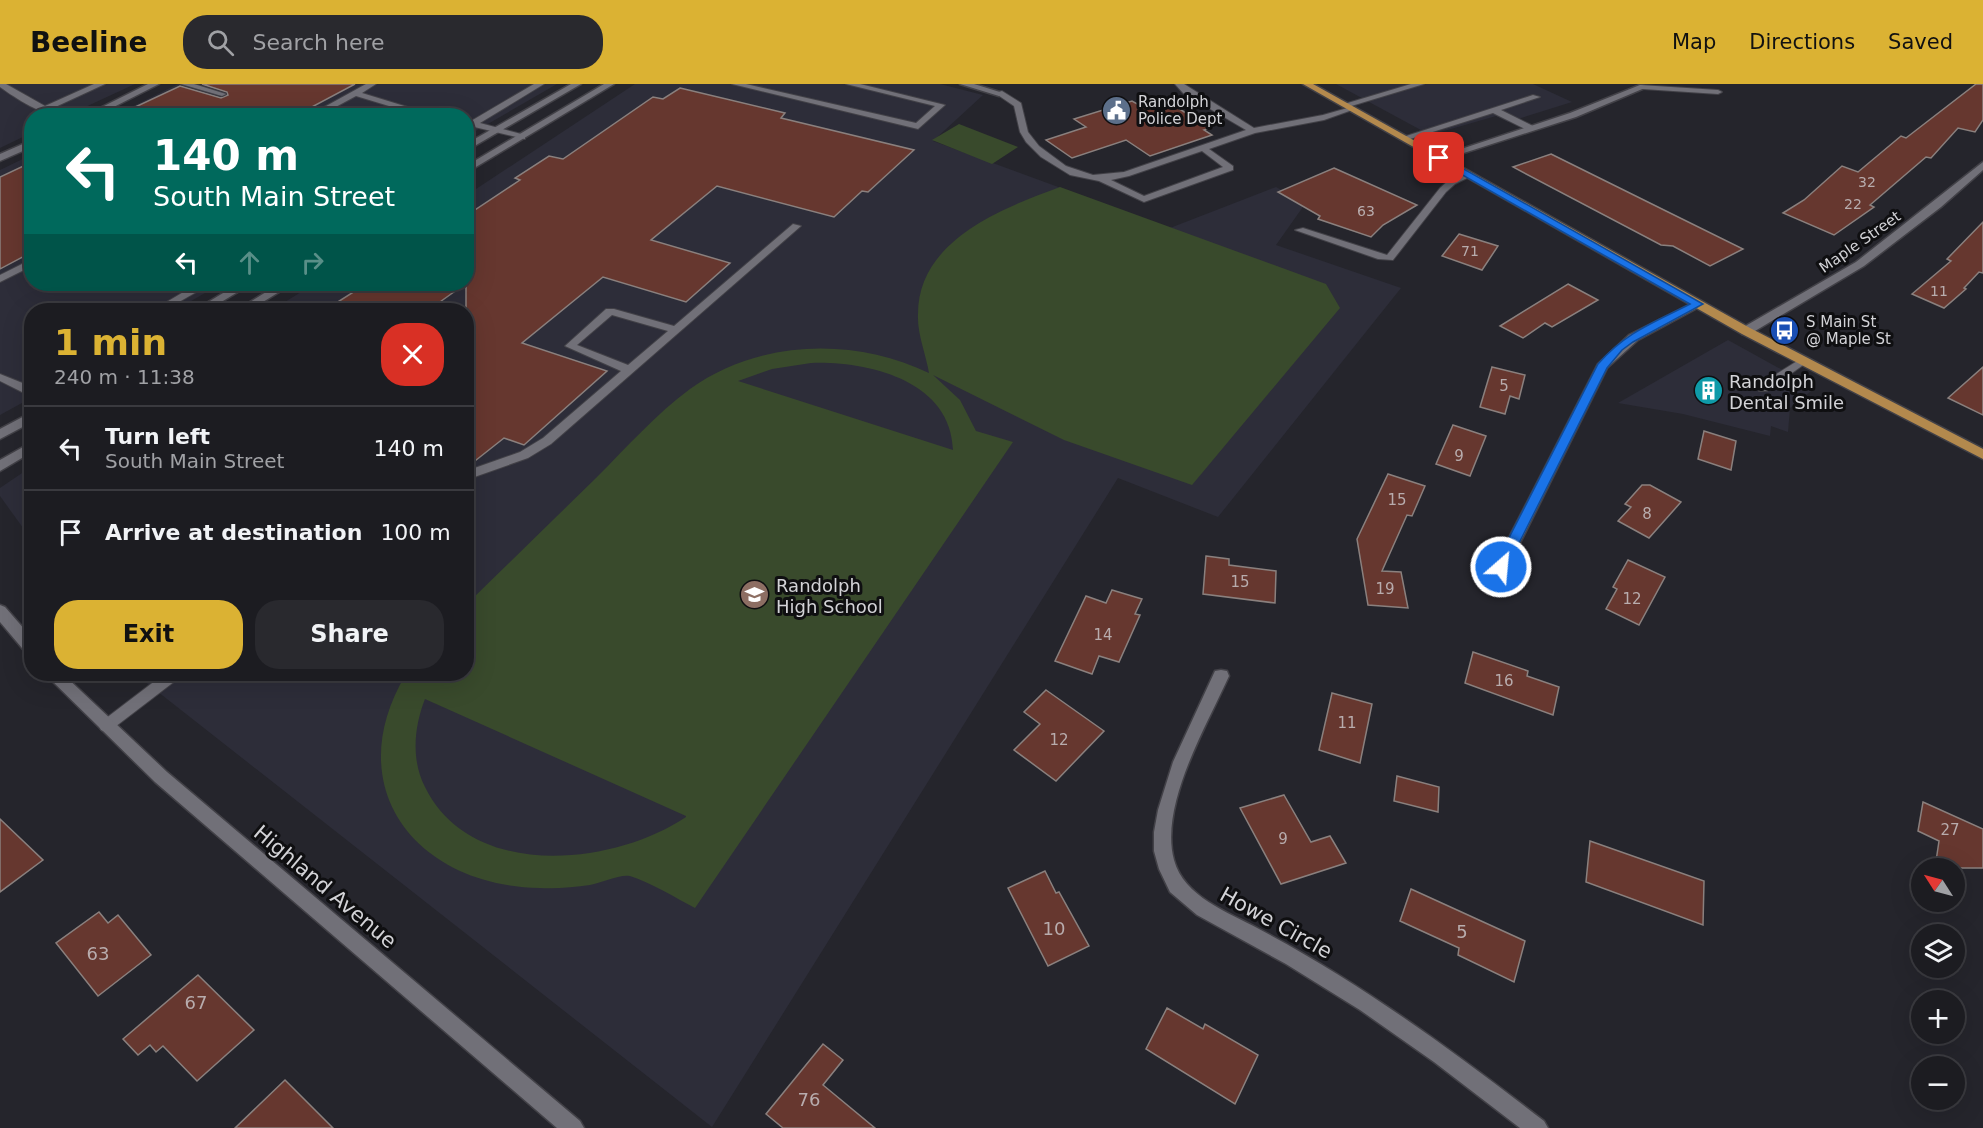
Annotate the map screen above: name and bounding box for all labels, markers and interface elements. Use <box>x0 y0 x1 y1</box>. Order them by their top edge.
search box <box>183 15 603 69</box>
text: Beeline <box>30 26 147 59</box>
icon: search <box>204 26 237 59</box>
text: Search here <box>252 30 385 55</box>
text: Map <box>1672 30 1716 54</box>
text: Directions <box>1749 30 1855 54</box>
text: Saved <box>1888 30 1953 54</box>
place label: Randolph Police Dept <box>1138 93 1223 128</box>
public building icon: Randolph Police Dept <box>1101 95 1133 127</box>
text: 140 m <box>153 131 299 180</box>
icon: left <box>54 132 132 210</box>
pin <box>1413 132 1464 183</box>
icon: arrive <box>1422 141 1455 174</box>
house number: 32 <box>1858 174 1876 190</box>
text: South Main Street <box>153 181 395 212</box>
house number: 22 <box>1844 196 1862 212</box>
house number: 63 <box>1357 203 1375 219</box>
street label: Maple Street <box>1816 207 1904 277</box>
house number: 71 <box>1461 243 1479 259</box>
icon: left <box>170 246 203 279</box>
icon: ahead <box>233 246 266 279</box>
icon: right <box>296 246 329 279</box>
house number: 11 <box>1930 283 1948 299</box>
place label: S Main St @ Maple St <box>1806 313 1891 348</box>
bus stop icon: S Main St @ Maple St <box>1769 315 1801 347</box>
text: 1 min <box>54 322 167 363</box>
button: close <box>381 323 444 386</box>
text: 240 m · 11:38 <box>54 365 195 389</box>
place label: Randolph Dental Smile <box>1729 371 1844 413</box>
building icon: Randolph Dental Smile <box>1692 375 1724 407</box>
house number: 5 <box>1499 377 1509 395</box>
text: Turn left <box>105 424 210 449</box>
icon: left <box>54 432 87 465</box>
text: 140 m <box>374 436 444 461</box>
house number: 9 <box>1454 447 1464 465</box>
text: South Main Street <box>105 449 284 473</box>
house number: 15 <box>1387 491 1407 509</box>
house number: 8 <box>1642 505 1652 523</box>
icon: arrive <box>54 516 87 549</box>
text: Arrive at destination <box>105 520 362 545</box>
text: 100 m <box>380 520 451 545</box>
position arrow <box>1469 535 1533 599</box>
house number: 15 <box>1230 573 1250 591</box>
place label: Randolph High School <box>776 575 883 617</box>
school or university icon: Randolph High School <box>739 579 771 611</box>
house number: 19 <box>1375 580 1395 598</box>
house number: 12 <box>1622 590 1642 608</box>
button: Exit <box>54 600 243 669</box>
button: Share <box>255 600 444 669</box>
house number: 14 <box>1093 626 1113 644</box>
house number: 16 <box>1494 672 1514 690</box>
house number: 11 <box>1337 714 1357 732</box>
house number: 12 <box>1049 731 1069 749</box>
street label: Highland Avenue <box>249 820 401 954</box>
house number: 27 <box>1940 821 1960 839</box>
house number: 9 <box>1278 830 1288 848</box>
north arrow <box>1911 858 1965 912</box>
map controls <box>1911 858 1965 1110</box>
street label: Howe Circle <box>1216 882 1336 964</box>
house number: 10 <box>1043 918 1065 939</box>
house number: 5 <box>1456 921 1468 942</box>
button: layers <box>1911 924 1965 978</box>
house number: 63 <box>87 943 109 964</box>
button: + <box>1911 990 1965 1044</box>
house number: 67 <box>185 992 207 1013</box>
button: − <box>1911 1056 1965 1110</box>
house number: 76 <box>798 1089 820 1110</box>

